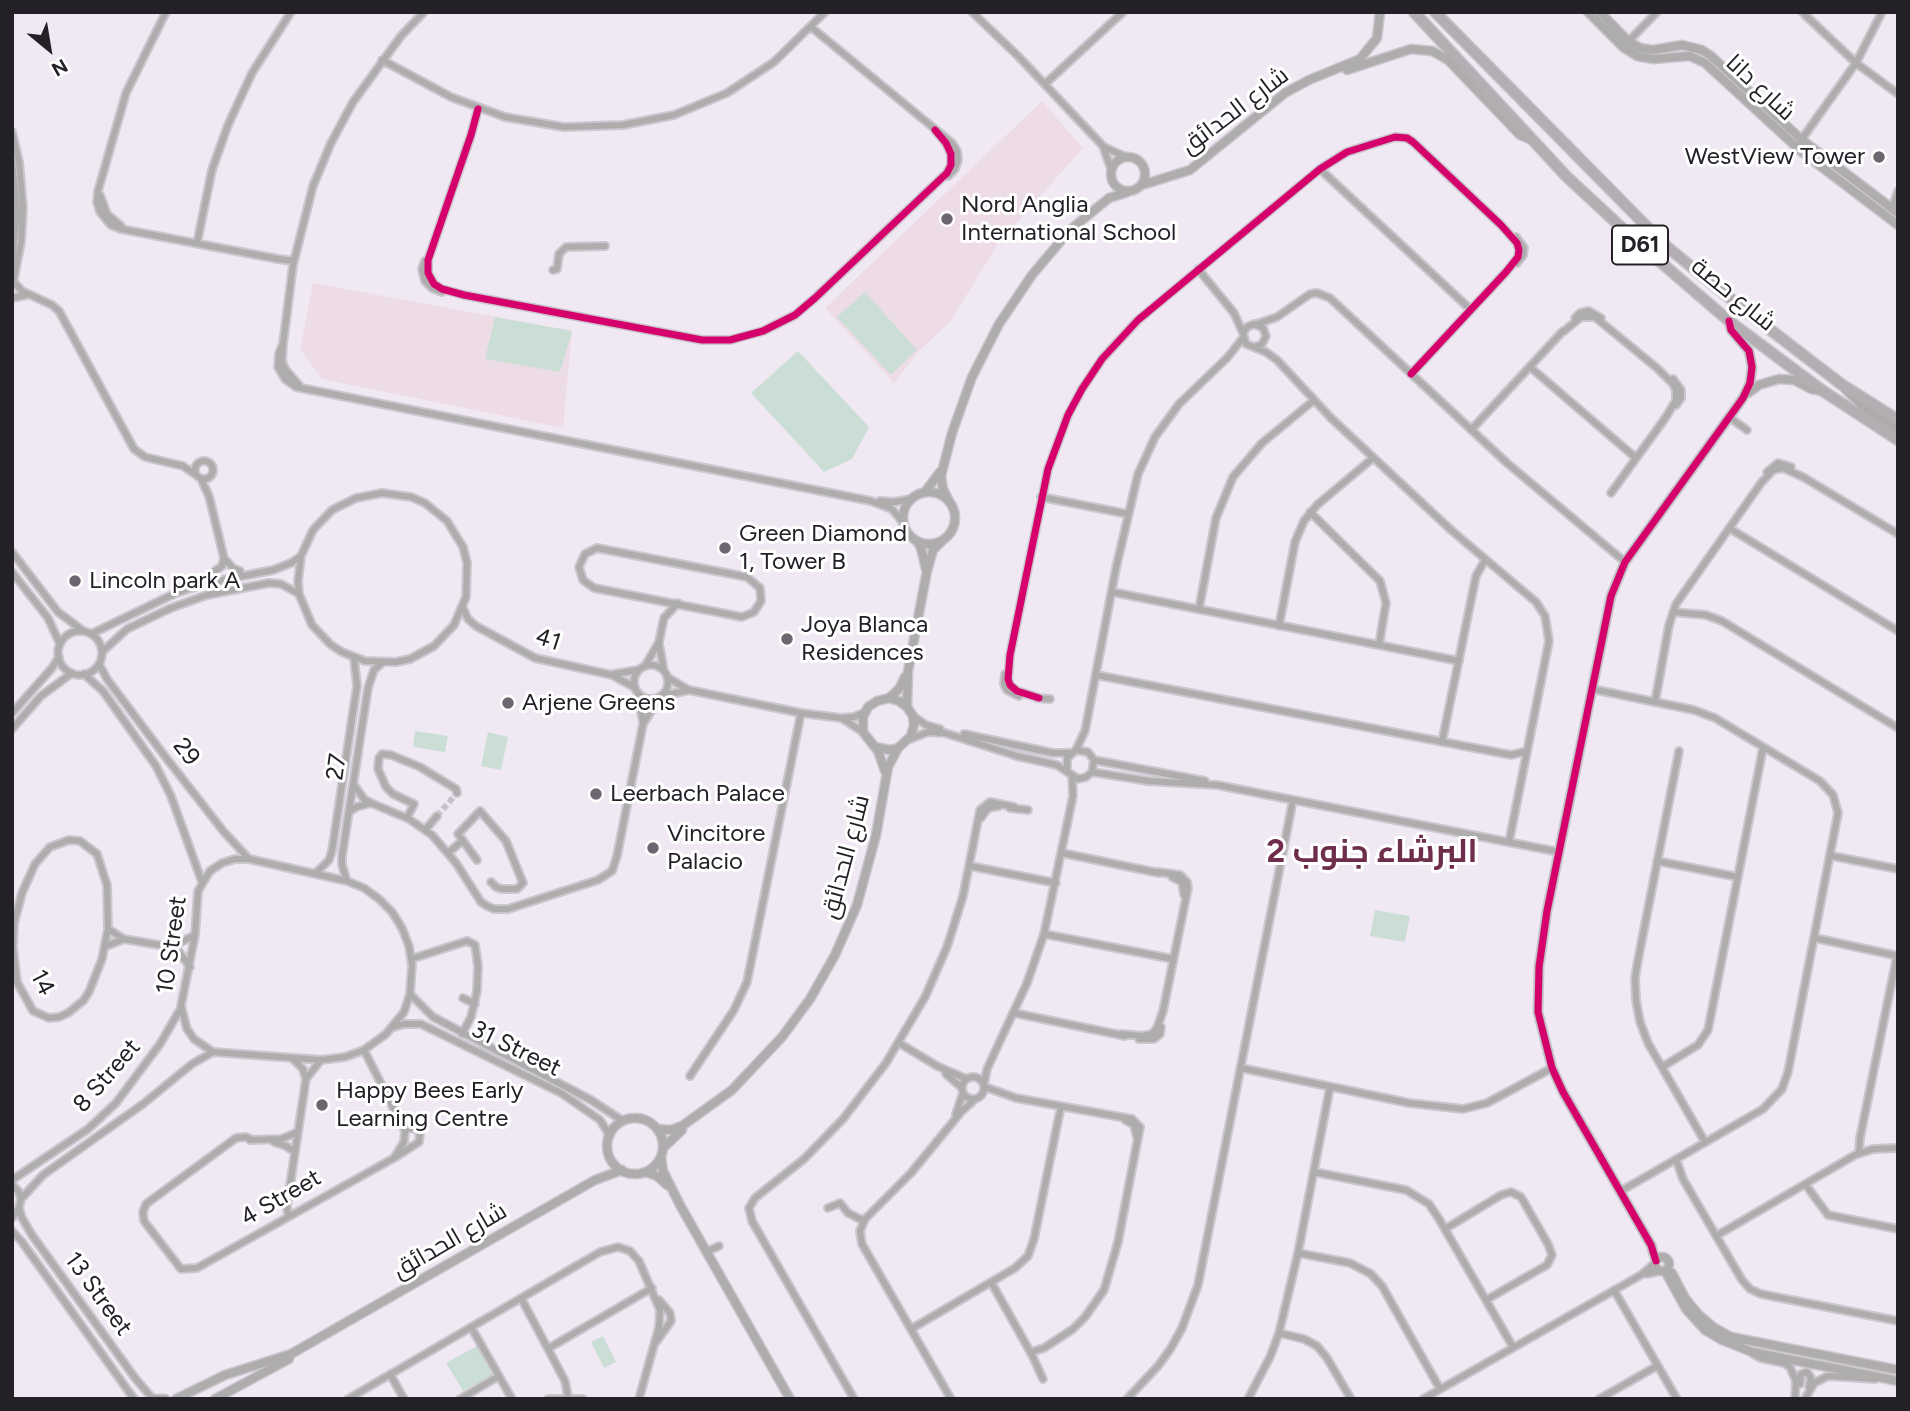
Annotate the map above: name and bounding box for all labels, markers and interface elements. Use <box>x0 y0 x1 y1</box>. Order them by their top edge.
north arrow <box>14 14 84 84</box>
street label: شارع دانا <box>1719 49 1801 127</box>
text: N <box>48 54 72 81</box>
street label: شارع الحدائق <box>1176 61 1294 161</box>
place label: WestView Tower <box>1685 143 1865 171</box>
marker: WestView Tower <box>1871 149 1887 165</box>
place label: Nord Anglia International School <box>961 191 1176 247</box>
marker: Nord Anglia International School <box>939 211 955 227</box>
road number: D61 <box>1612 226 1668 264</box>
street label: شارع حصة <box>1685 252 1781 338</box>
place label: Green Diamond 1, Tower B <box>739 520 907 576</box>
marker: Green Diamond 1, Tower B <box>717 540 733 556</box>
place label: Lincoln park A <box>89 567 240 595</box>
marker: Lincoln park A <box>67 573 83 589</box>
place label: Joya Blanca Residences <box>801 611 928 667</box>
street label: 41 <box>532 622 564 658</box>
marker: Joya Blanca Residences <box>779 631 795 647</box>
place label: Arjene Greens <box>522 689 675 717</box>
marker: Arjene Greens <box>500 695 516 711</box>
street label: 29 <box>166 732 206 772</box>
street label: 27 <box>321 752 353 782</box>
place label: Leerbach Palace <box>610 780 785 808</box>
marker: Leerbach Palace <box>588 786 604 802</box>
street label: شارع الحدائق <box>816 792 876 922</box>
place label: Vincitore Palacio <box>667 820 765 876</box>
district label: البرشاء جنوب 2 <box>1267 834 1477 872</box>
marker: Vincitore Palacio <box>645 840 661 856</box>
street label: 10 Street <box>151 894 193 996</box>
street label: 14 <box>24 965 60 1001</box>
street label: 31 Street <box>467 1015 565 1083</box>
street label: 8 Street <box>67 1033 147 1119</box>
place label: Happy Bees Early Learning Centre <box>336 1077 523 1133</box>
marker: Happy Bees Early Learning Centre <box>314 1097 330 1113</box>
street label: 4 Street <box>236 1164 326 1232</box>
street label: شارع الحدائق <box>388 1197 512 1285</box>
street label: 13 Street <box>58 1247 138 1341</box>

